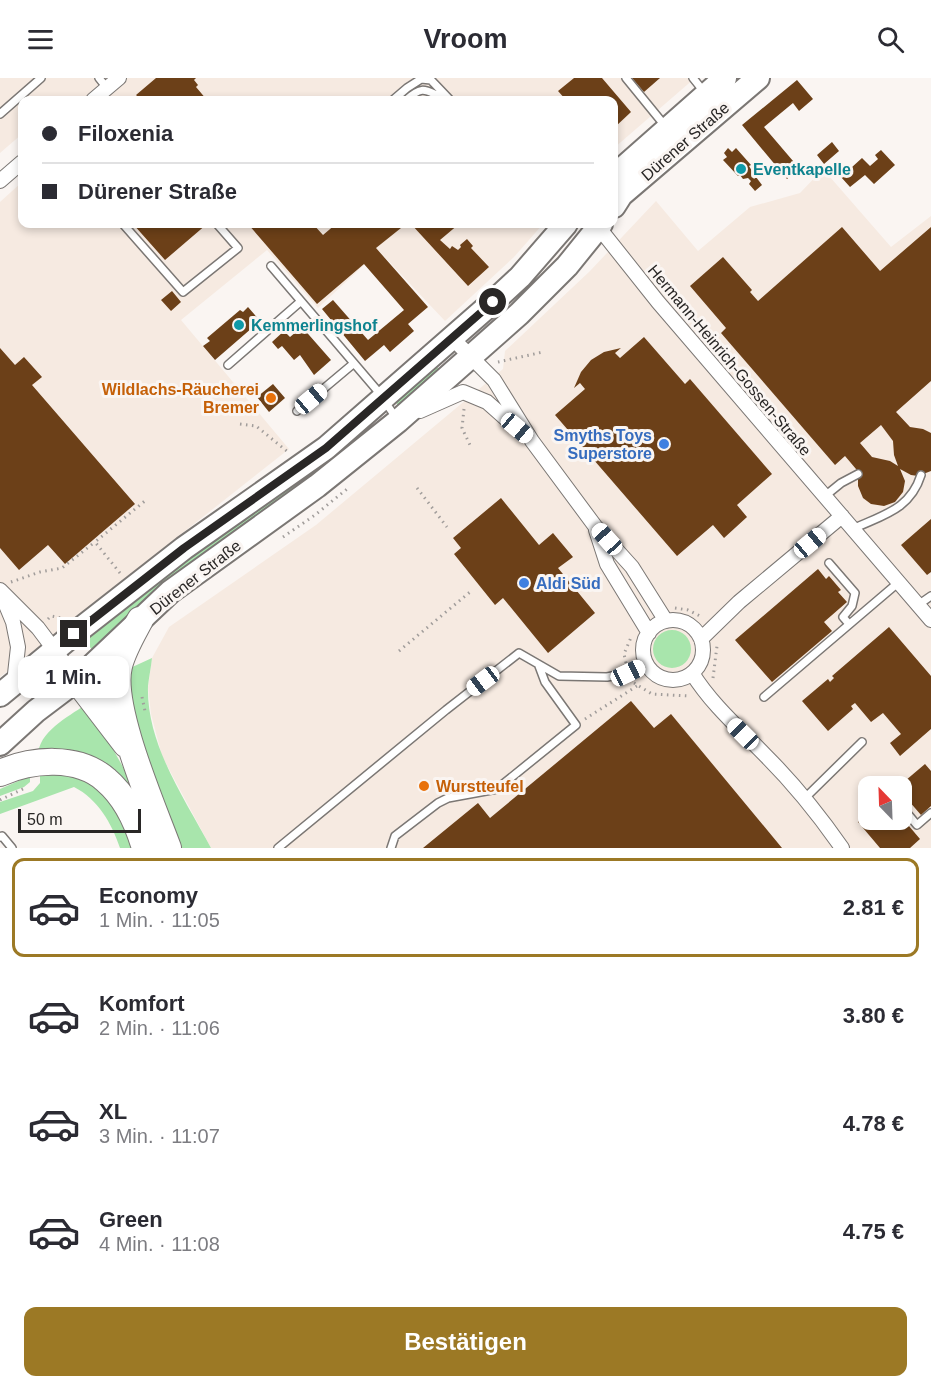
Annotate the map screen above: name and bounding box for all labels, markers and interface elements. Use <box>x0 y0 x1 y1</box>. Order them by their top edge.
icon: menu <box>24 23 57 56</box>
icon: search <box>874 23 907 56</box>
text: Vroom <box>423 24 508 54</box>
street label: Dürener Straße <box>638 99 733 184</box>
text: Filoxenia <box>78 121 173 146</box>
place label: Eventkapelle <box>753 161 851 178</box>
marker: Eventkapelle <box>734 162 748 176</box>
text: Dürener Straße <box>78 179 237 204</box>
street label: Hermann-Heinrich-Gossen-Straße <box>645 262 814 459</box>
route start <box>479 288 506 315</box>
place label: Kemmerlingshof <box>251 317 378 334</box>
marker: Kemmerlingshof <box>232 318 246 332</box>
place label: Wildlachs-Räucherei Bremer <box>102 381 259 416</box>
car <box>291 381 331 417</box>
marker: Wildlachs-Räucherei Bremer <box>264 391 278 405</box>
car <box>497 410 537 446</box>
place label: Smyths Toys Superstore <box>554 427 652 462</box>
marker: Smyths Toys Superstore <box>657 437 671 451</box>
car <box>588 520 626 558</box>
car <box>790 525 830 561</box>
street label: Dürener Straße <box>147 537 244 618</box>
place label: Aldi Süd <box>536 575 601 592</box>
marker: Aldi Süd <box>517 576 531 590</box>
route end <box>60 620 87 647</box>
callout: 1 Min. <box>19 655 130 697</box>
car <box>608 657 648 689</box>
car <box>463 663 503 699</box>
text: 1 Min. <box>45 666 102 688</box>
car <box>724 715 762 753</box>
north arrow <box>858 776 912 830</box>
map controls <box>858 776 912 830</box>
place label: Wurstteufel <box>436 778 524 795</box>
marker: Wurstteufel <box>417 779 431 793</box>
scale bar <box>18 806 141 834</box>
text: 50 m <box>27 811 63 828</box>
icon: car <box>27 881 81 935</box>
text: Economy <box>99 883 198 908</box>
text: 2.81 € <box>843 895 904 920</box>
text: 1 Min. · 11:05 <box>99 909 220 931</box>
icon: car <box>27 989 81 1043</box>
text: Komfort <box>99 991 185 1016</box>
text: 3.80 € <box>843 1003 904 1028</box>
text: 2 Min. · 11:06 <box>99 1017 220 1039</box>
icon: car <box>27 1097 81 1151</box>
text: XL <box>99 1099 127 1124</box>
text: 4.78 € <box>843 1111 904 1136</box>
text: 3 Min. · 11:07 <box>99 1125 220 1147</box>
icon: car <box>27 1205 81 1259</box>
text: Green <box>99 1207 163 1232</box>
text: 4.75 € <box>843 1219 904 1244</box>
text: 4 Min. · 11:08 <box>99 1233 220 1255</box>
button: Bestätigen <box>24 1307 907 1376</box>

